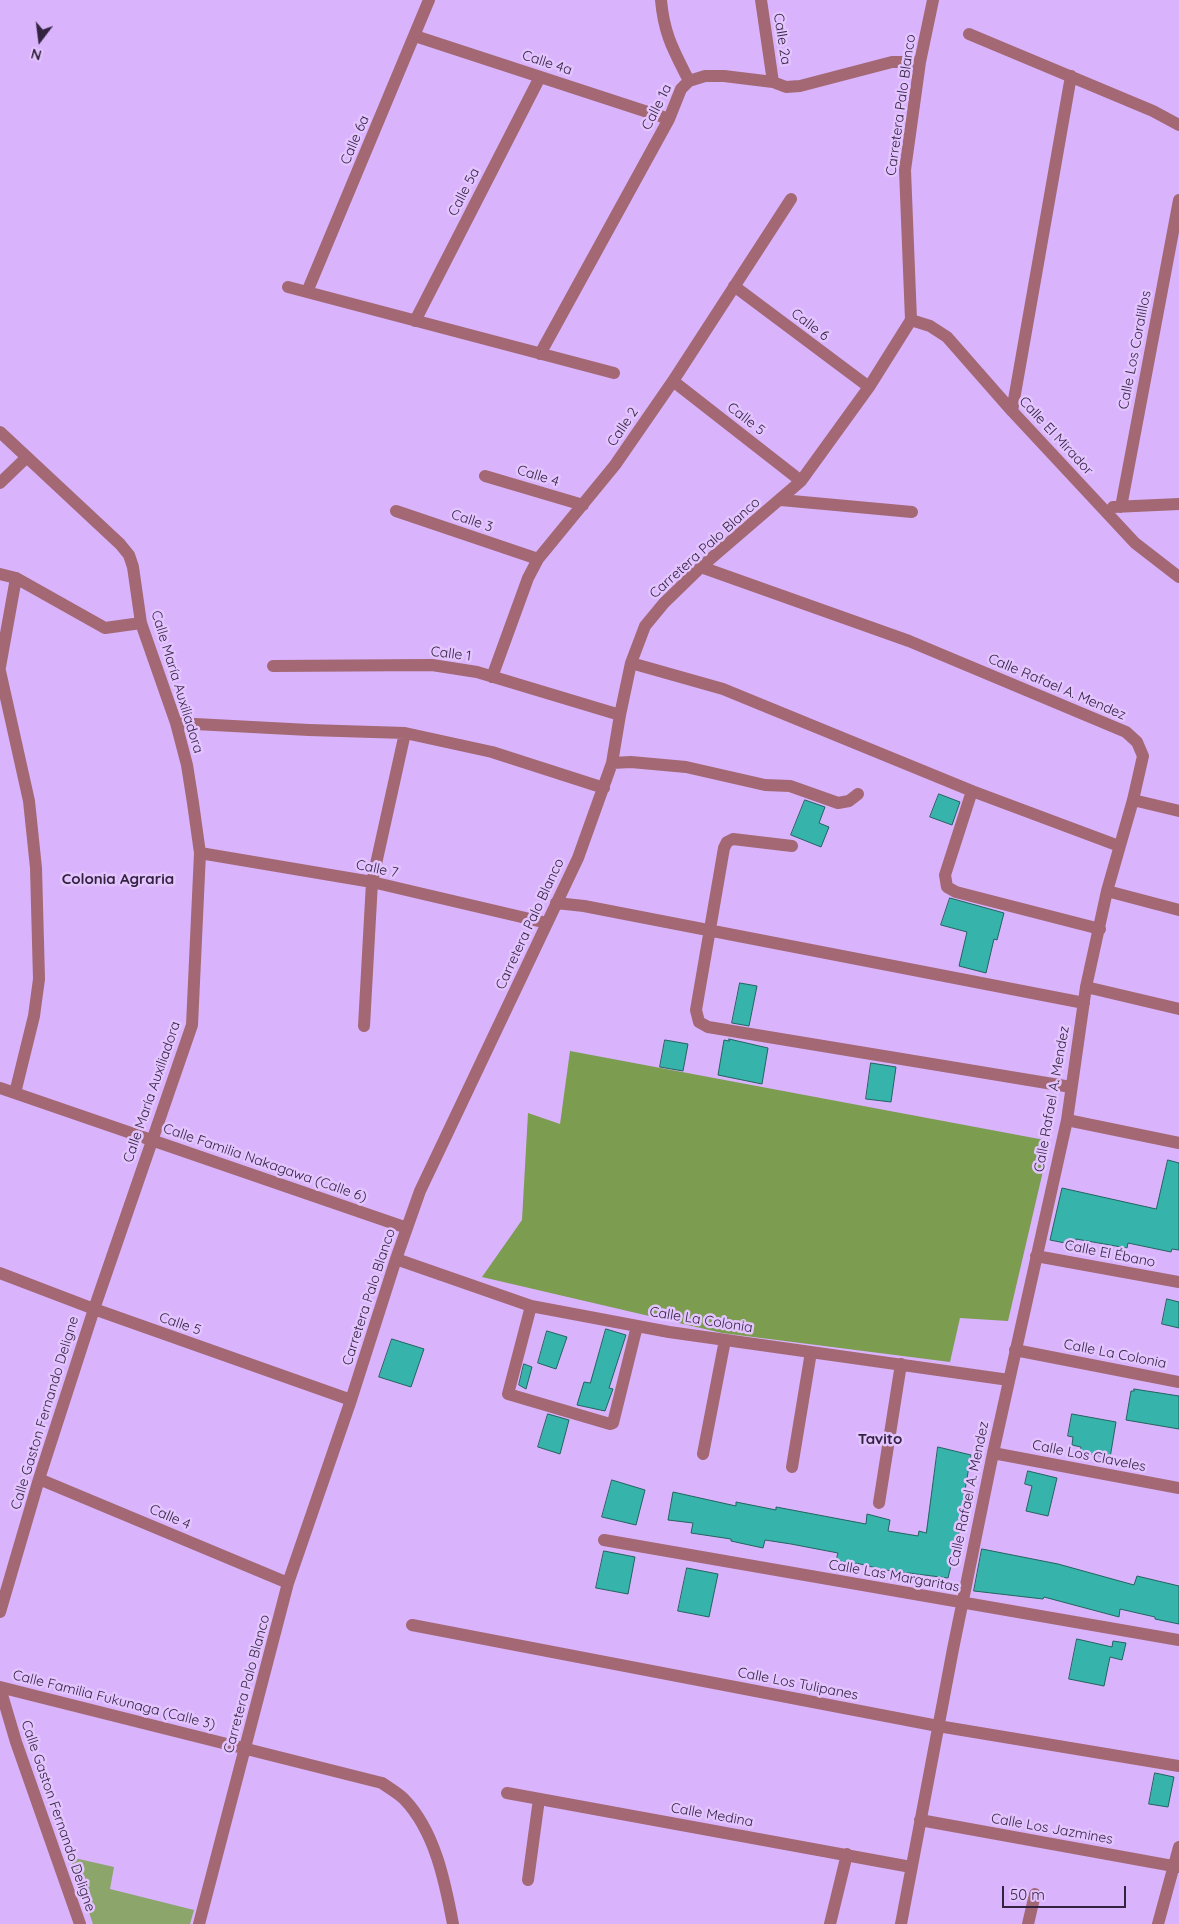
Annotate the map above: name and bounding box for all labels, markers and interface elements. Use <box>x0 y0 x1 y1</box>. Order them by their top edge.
street label: Calle 2a <box>770 12 794 66</box>
north arrow <box>15 15 65 65</box>
street label: Carretera Palo Blanco <box>883 33 919 177</box>
text: N <box>29 44 43 65</box>
street label: Calle 4a <box>520 47 574 79</box>
street label: Calle 1a <box>638 81 676 133</box>
street label: Calle 6a <box>337 113 373 167</box>
street label: Calle 5a <box>445 165 483 219</box>
street label: Calle Los Coralillos <box>1115 289 1155 411</box>
street label: Calle 6 <box>788 305 832 345</box>
street label: Calle El Mirador <box>1015 393 1097 479</box>
street label: Calle 5 <box>724 399 768 439</box>
street label: Calle 2 <box>604 404 642 450</box>
street label: Calle 4 <box>515 462 561 490</box>
street label: Carretera Palo Blanco <box>646 494 764 602</box>
street label: Calle 3 <box>449 506 495 536</box>
street label: Calle María Auxiliadora <box>147 609 207 755</box>
street label: Calle 1 <box>430 643 472 665</box>
street label: Calle Rafael A. Mendez <box>986 650 1128 724</box>
street label: Calle 7 <box>354 856 400 882</box>
street label: Carretera Palo Blanco <box>492 856 568 992</box>
district label: Colonia Agraria <box>62 870 174 888</box>
street label: Calle María Auxiliadora <box>120 1019 184 1165</box>
street label: Calle Rafael A. Mendez <box>1031 1025 1073 1173</box>
street label: Calle Familia Nakagawa (Calle 6) <box>161 1120 369 1206</box>
street label: Carretera Palo Blanco <box>339 1226 399 1368</box>
street label: Calle El Ébano <box>1063 1237 1157 1271</box>
street label: Calle La Colonia <box>648 1304 754 1336</box>
street label: Calle 5 <box>157 1309 203 1339</box>
street label: Calle Gaston Fernando Deligne <box>8 1314 82 1512</box>
street label: Calle La Colonia <box>1062 1336 1168 1372</box>
street label: Calle Rafael A. Mendez <box>945 1420 993 1568</box>
district label: Tavito <box>858 1430 902 1448</box>
street label: Calle Los Claveles <box>1031 1437 1147 1475</box>
street label: Calle 4 <box>147 1501 193 1533</box>
street label: Calle Las Margaritas <box>827 1556 961 1596</box>
street label: Carretera Palo Blanco <box>220 1613 274 1755</box>
street label: Calle Los Tulipanes <box>736 1664 860 1704</box>
street label: Calle Familia Fukunaga (Calle 3) <box>11 1667 217 1733</box>
street label: Calle Gaston Fernando Deligne <box>17 1718 99 1914</box>
street label: Calle Medina <box>670 1800 754 1830</box>
street label: Calle Los Jazmines <box>990 1810 1114 1848</box>
scale bar <box>1004 1876 1128 1908</box>
text: 50 m <box>1010 1885 1045 1904</box>

